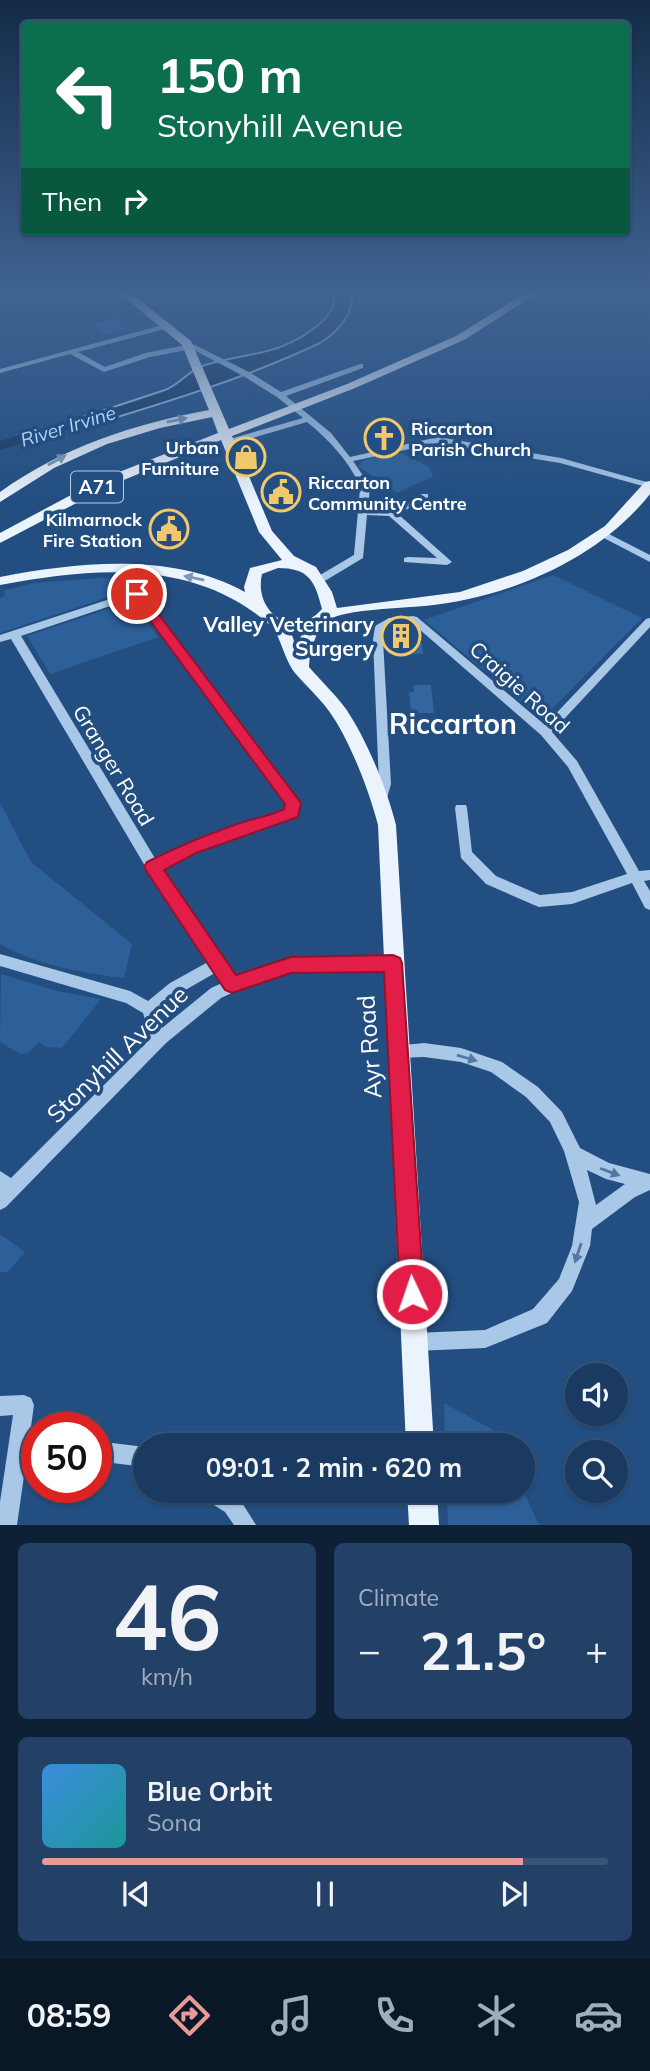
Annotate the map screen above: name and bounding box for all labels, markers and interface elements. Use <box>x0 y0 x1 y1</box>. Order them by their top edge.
text: 150 m <box>157 44 303 105</box>
icon: left <box>42 49 133 140</box>
text: Stonyhill Avenue <box>157 105 403 145</box>
icon: right <box>116 182 154 220</box>
text: Then <box>42 185 102 218</box>
water label: River Irvine <box>17 400 119 452</box>
one-way arrow <box>166 414 188 425</box>
church icon: Riccarton Parish Church <box>363 417 405 459</box>
place label: Riccarton Parish Church <box>411 417 531 461</box>
place label: Urban Furniture <box>141 436 219 480</box>
shop icon: Urban Furniture <box>225 436 267 478</box>
one-way arrow <box>47 454 67 466</box>
public building icon: Riccarton Community Centre <box>260 471 302 513</box>
place label: Riccarton Community Centre <box>308 471 467 515</box>
road number: A71 <box>71 472 123 502</box>
place label: Kilmarnock Fire Station <box>43 508 143 552</box>
public building icon: Kilmarnock Fire Station <box>148 508 190 550</box>
pin <box>107 564 167 624</box>
one-way arrow <box>183 572 205 583</box>
icon: arrive <box>118 575 156 613</box>
place label: Valley Veterinary Surgery <box>202 611 375 661</box>
building icon: Valley Veterinary Surgery <box>380 615 422 657</box>
street label: Craigie Road <box>465 635 575 739</box>
street label: Granger Road <box>68 700 160 830</box>
district label: Riccarton <box>389 706 517 741</box>
street label: Stonyhill Avenue <box>40 979 194 1129</box>
street label: Ayr Road <box>350 994 388 1100</box>
one-way arrow <box>457 1053 478 1063</box>
one-way arrow <box>599 1166 620 1177</box>
one-way arrow <box>572 1242 583 1263</box>
position arrow <box>375 1257 449 1331</box>
map controls <box>565 1363 628 1503</box>
button: sound <box>565 1363 628 1426</box>
speed limit sign: 50 <box>21 1412 112 1503</box>
button: search <box>565 1440 628 1503</box>
text: 09:01 · 2 min · 620 m <box>206 1451 462 1484</box>
text: 46 <box>112 1559 222 1673</box>
text: Climate <box>358 1583 439 1612</box>
text: 21.5° <box>420 1618 546 1683</box>
text: − <box>358 1626 381 1674</box>
text: + <box>585 1626 608 1674</box>
text: km/h <box>141 1662 193 1691</box>
text: Blue Orbit <box>147 1775 272 1808</box>
text: Sona <box>147 1808 202 1837</box>
icon: previous <box>117 1875 155 1913</box>
icon: pause <box>306 1875 344 1913</box>
icon: next <box>495 1875 533 1913</box>
icon: directions <box>165 1991 214 2040</box>
icon: music <box>267 1991 316 2040</box>
icon: phone <box>370 1991 419 2040</box>
icon: climate <box>472 1991 521 2040</box>
icon: car <box>574 1991 623 2040</box>
text: 08:59 <box>27 1995 111 2035</box>

